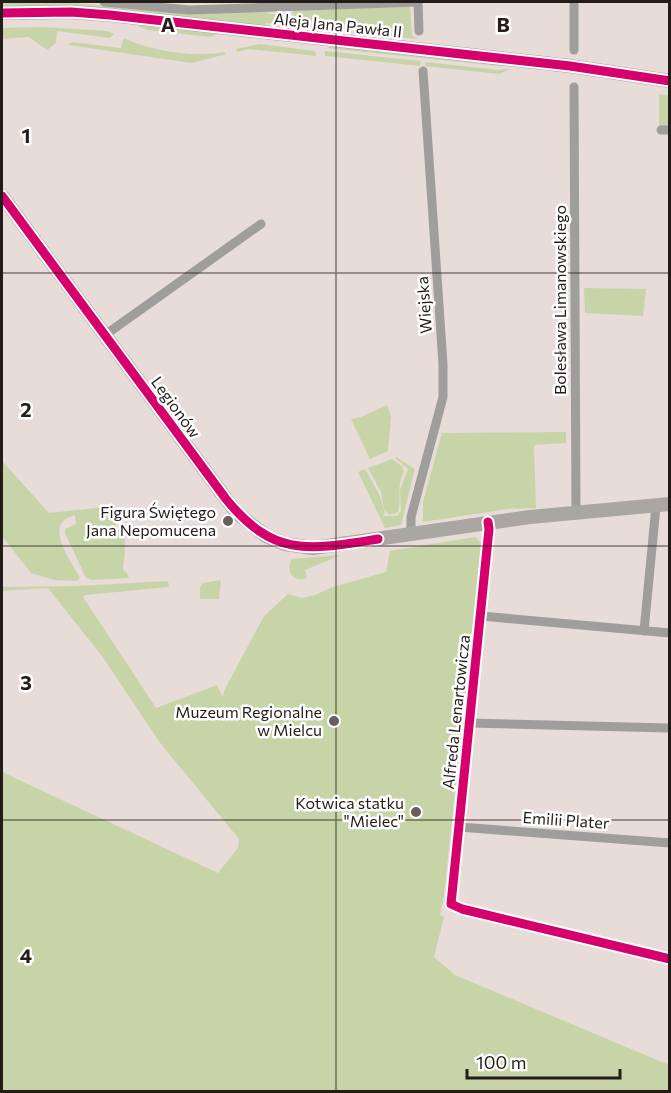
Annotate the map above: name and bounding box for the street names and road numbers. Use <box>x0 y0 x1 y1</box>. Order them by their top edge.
street label: Aleja Jana Pawła II <box>273 8 403 41</box>
street label: Bolesława Limanowskiego <box>550 205 569 395</box>
street label: Wiejska <box>412 276 435 334</box>
street label: Legionów <box>148 372 205 441</box>
street label: Alfreda Lenartowicza <box>438 634 473 790</box>
street label: Emilii Plater <box>522 807 611 832</box>

